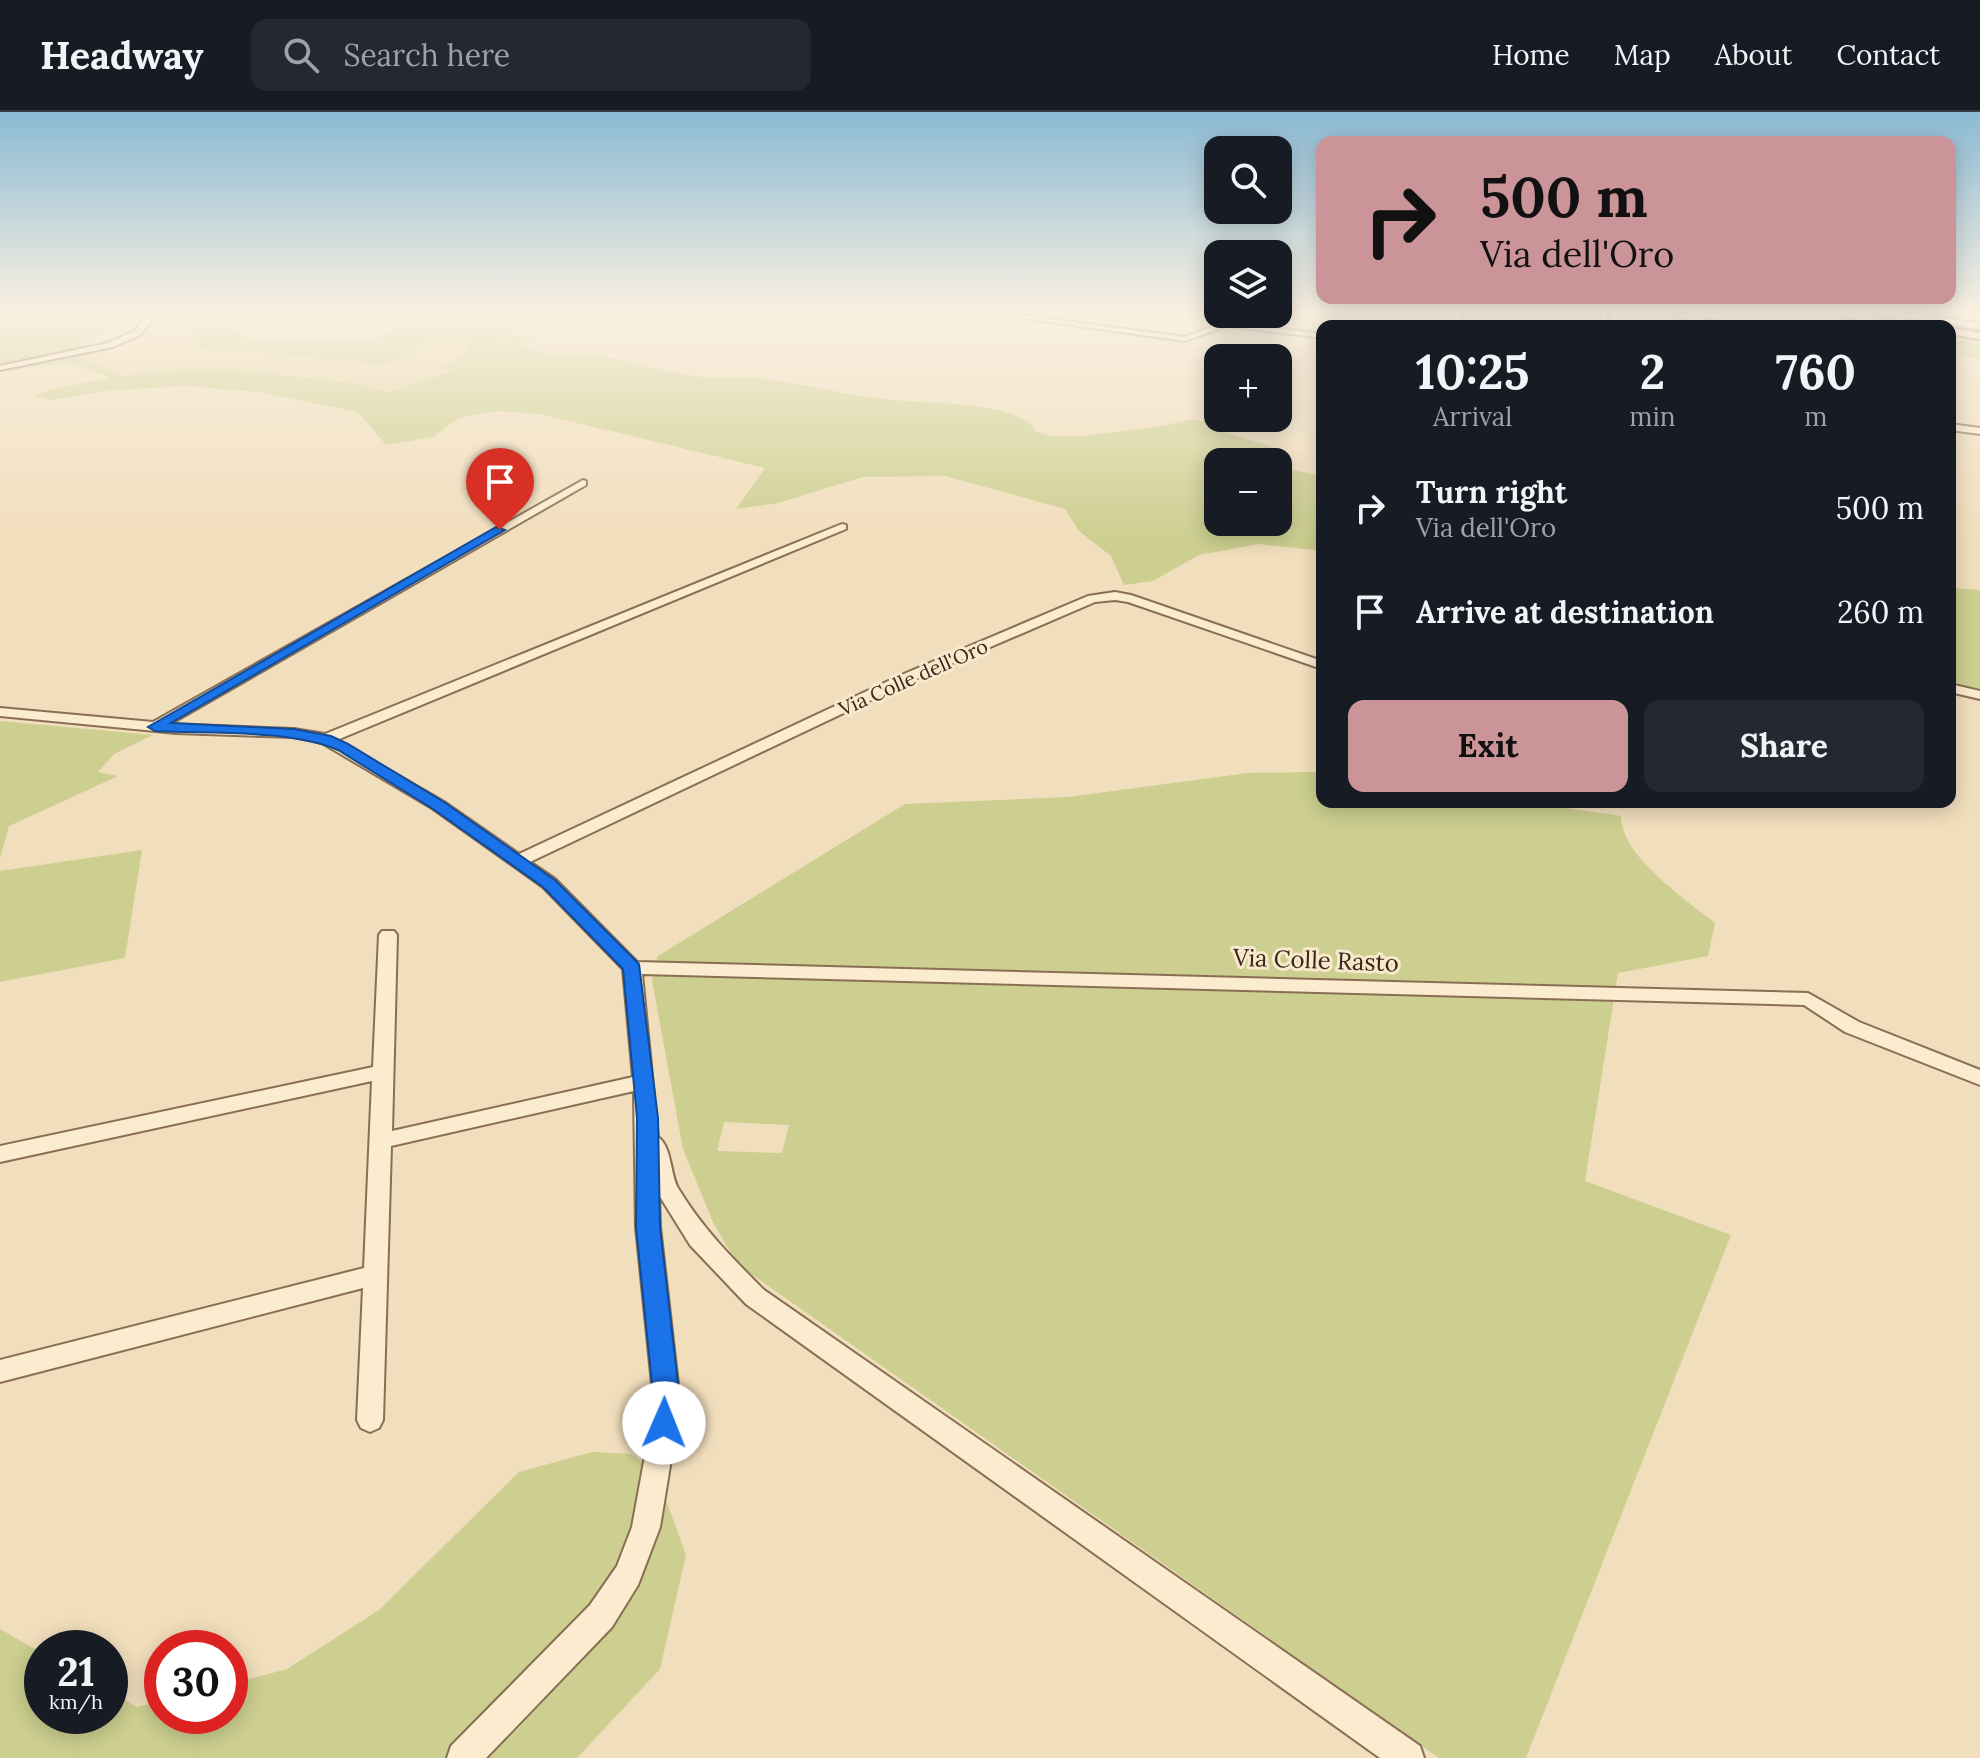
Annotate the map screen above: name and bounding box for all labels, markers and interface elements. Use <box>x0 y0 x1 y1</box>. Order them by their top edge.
search box <box>251 19 811 91</box>
text: Headway <box>40 31 203 79</box>
icon: search <box>279 33 323 77</box>
text: Search here <box>343 36 510 74</box>
text: Home <box>1492 37 1570 73</box>
text: Map <box>1614 37 1671 73</box>
text: About <box>1715 37 1792 73</box>
text: Contact <box>1836 37 1940 73</box>
map controls <box>1204 136 1292 536</box>
button: search <box>1204 136 1292 224</box>
text: 500 m <box>1480 161 1648 232</box>
icon: right <box>1348 168 1452 272</box>
text: Via dell'Oro <box>1480 231 1674 277</box>
button: layers <box>1204 240 1292 328</box>
text: 10:25 <box>1416 341 1529 402</box>
text: 2 <box>1640 341 1665 402</box>
text: 760 <box>1775 341 1856 402</box>
button: + <box>1204 344 1292 432</box>
text: Arrival <box>1433 400 1512 433</box>
text: min <box>1629 400 1676 433</box>
text: m <box>1804 400 1827 433</box>
pin <box>466 448 534 530</box>
button: − <box>1204 448 1292 536</box>
icon: arrive <box>478 460 522 504</box>
text: Turn right <box>1416 473 1567 511</box>
icon: right <box>1348 486 1392 530</box>
text: 500 m <box>1836 489 1924 527</box>
text: Via dell'Oro <box>1416 511 1556 544</box>
icon: arrive <box>1348 590 1392 634</box>
text: Arrive at destination <box>1416 593 1714 631</box>
text: 260 m <box>1837 593 1924 631</box>
street label: Via Colle dell'Oro <box>834 633 991 721</box>
button: Exit <box>1348 700 1628 792</box>
button: Share <box>1644 700 1924 792</box>
street label: Via Colle Rasto <box>1232 942 1399 978</box>
position arrow <box>622 1381 706 1465</box>
speed limit sign: 30 <box>144 1630 248 1734</box>
text: 21 <box>57 1646 95 1697</box>
text: km/h <box>49 1689 103 1714</box>

